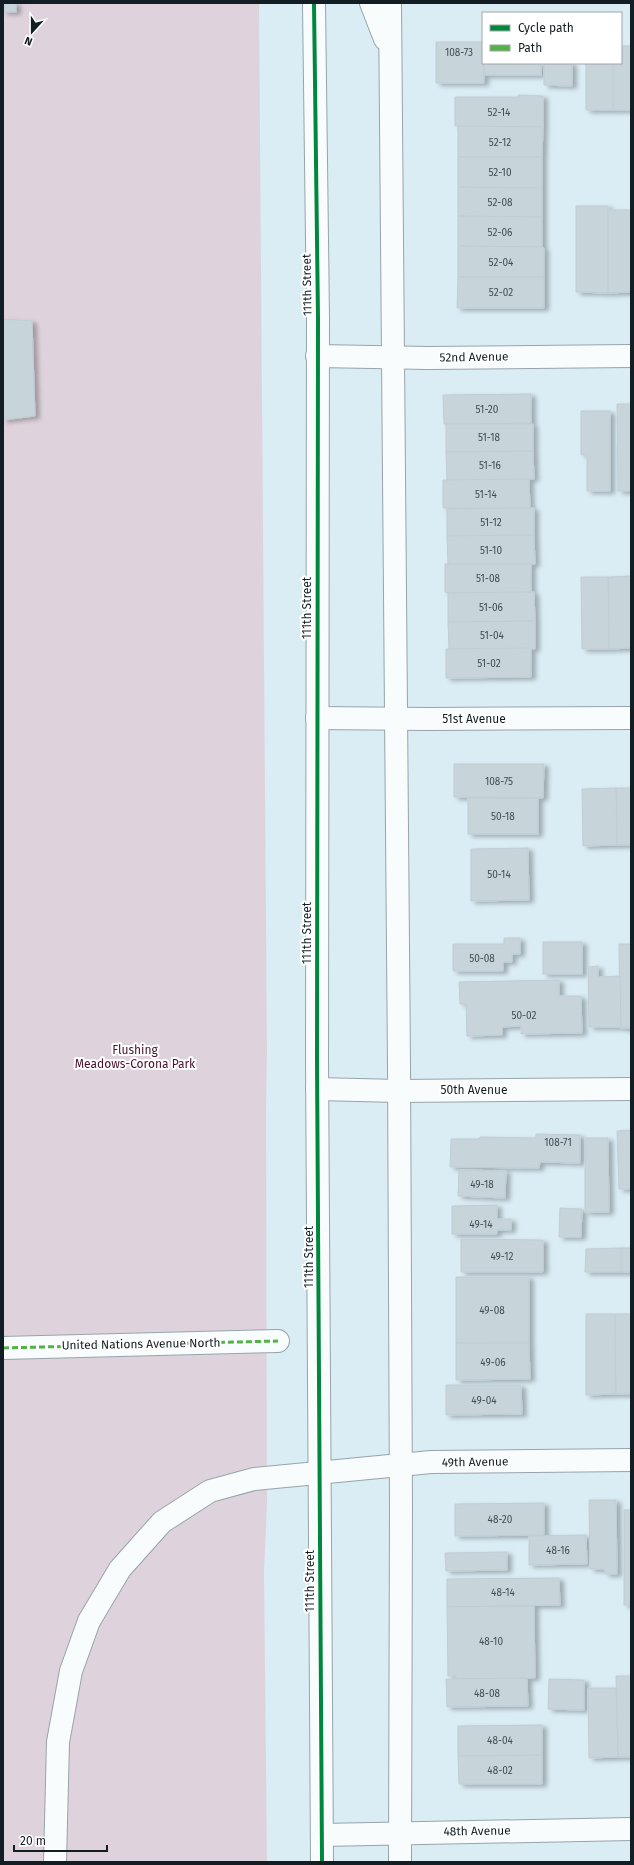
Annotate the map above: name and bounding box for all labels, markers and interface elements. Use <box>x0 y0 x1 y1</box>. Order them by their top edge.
north arrow <box>12 12 52 52</box>
legend <box>482 12 622 64</box>
text: Cycle path <box>518 21 574 35</box>
text: N <box>23 33 34 48</box>
text: Path <box>518 41 542 55</box>
house number: 108-73 <box>445 47 473 59</box>
house number: 52-14 <box>488 107 511 119</box>
house number: 52-12 <box>489 137 511 149</box>
house number: 52-10 <box>488 167 512 179</box>
house number: 52-08 <box>488 197 513 209</box>
house number: 52-06 <box>488 227 512 239</box>
street label: 111th Street <box>299 253 315 316</box>
house number: 52-04 <box>489 257 514 269</box>
house number: 52-02 <box>489 287 513 299</box>
street label: 52nd Avenue <box>439 349 509 365</box>
house number: 51-20 <box>476 404 499 416</box>
house number: 51-18 <box>478 432 500 444</box>
house number: 51-16 <box>479 460 501 472</box>
house number: 51-14 <box>475 489 498 501</box>
house number: 51-12 <box>480 517 502 529</box>
house number: 51-10 <box>480 545 502 557</box>
house number: 51-08 <box>476 573 500 585</box>
street label: 111th Street <box>300 576 314 639</box>
house number: 51-06 <box>479 602 503 614</box>
house number: 51-04 <box>480 630 505 642</box>
house number: 51-02 <box>477 658 501 670</box>
street label: 51st Avenue <box>442 712 506 726</box>
house number: 108-75 <box>485 776 513 788</box>
house number: 50-18 <box>491 811 515 823</box>
house number: 50-14 <box>487 869 511 881</box>
street label: 111th Street <box>300 901 314 964</box>
house number: 50-08 <box>469 953 495 965</box>
house number: 50-02 <box>511 1010 537 1022</box>
park label: Flushing Meadows-Corona Park <box>75 1043 196 1071</box>
street label: 50th Avenue <box>440 1083 508 1097</box>
house number: 108-71 <box>544 1137 572 1149</box>
house number: 49-18 <box>470 1179 494 1191</box>
house number: 49-14 <box>469 1219 493 1231</box>
street label: 111th Street <box>302 1225 316 1288</box>
house number: 49-12 <box>491 1251 514 1263</box>
house number: 49-08 <box>479 1305 505 1317</box>
street label: United Nations Avenue North <box>61 1336 221 1352</box>
house number: 49-06 <box>480 1357 506 1369</box>
house number: 49-04 <box>471 1395 497 1407</box>
street label: 49th Avenue <box>441 1454 509 1470</box>
house number: 48-20 <box>488 1514 513 1526</box>
house number: 48-16 <box>546 1545 570 1557</box>
street label: 111th Street <box>303 1549 317 1612</box>
house number: 48-14 <box>491 1587 516 1599</box>
house number: 48-10 <box>479 1636 503 1648</box>
house number: 48-08 <box>474 1688 500 1700</box>
house number: 48-04 <box>487 1735 514 1747</box>
house number: 48-02 <box>487 1765 513 1777</box>
street label: 48th Avenue <box>443 1823 511 1839</box>
scale bar <box>14 1827 107 1853</box>
text: 20 m <box>20 1834 46 1848</box>

